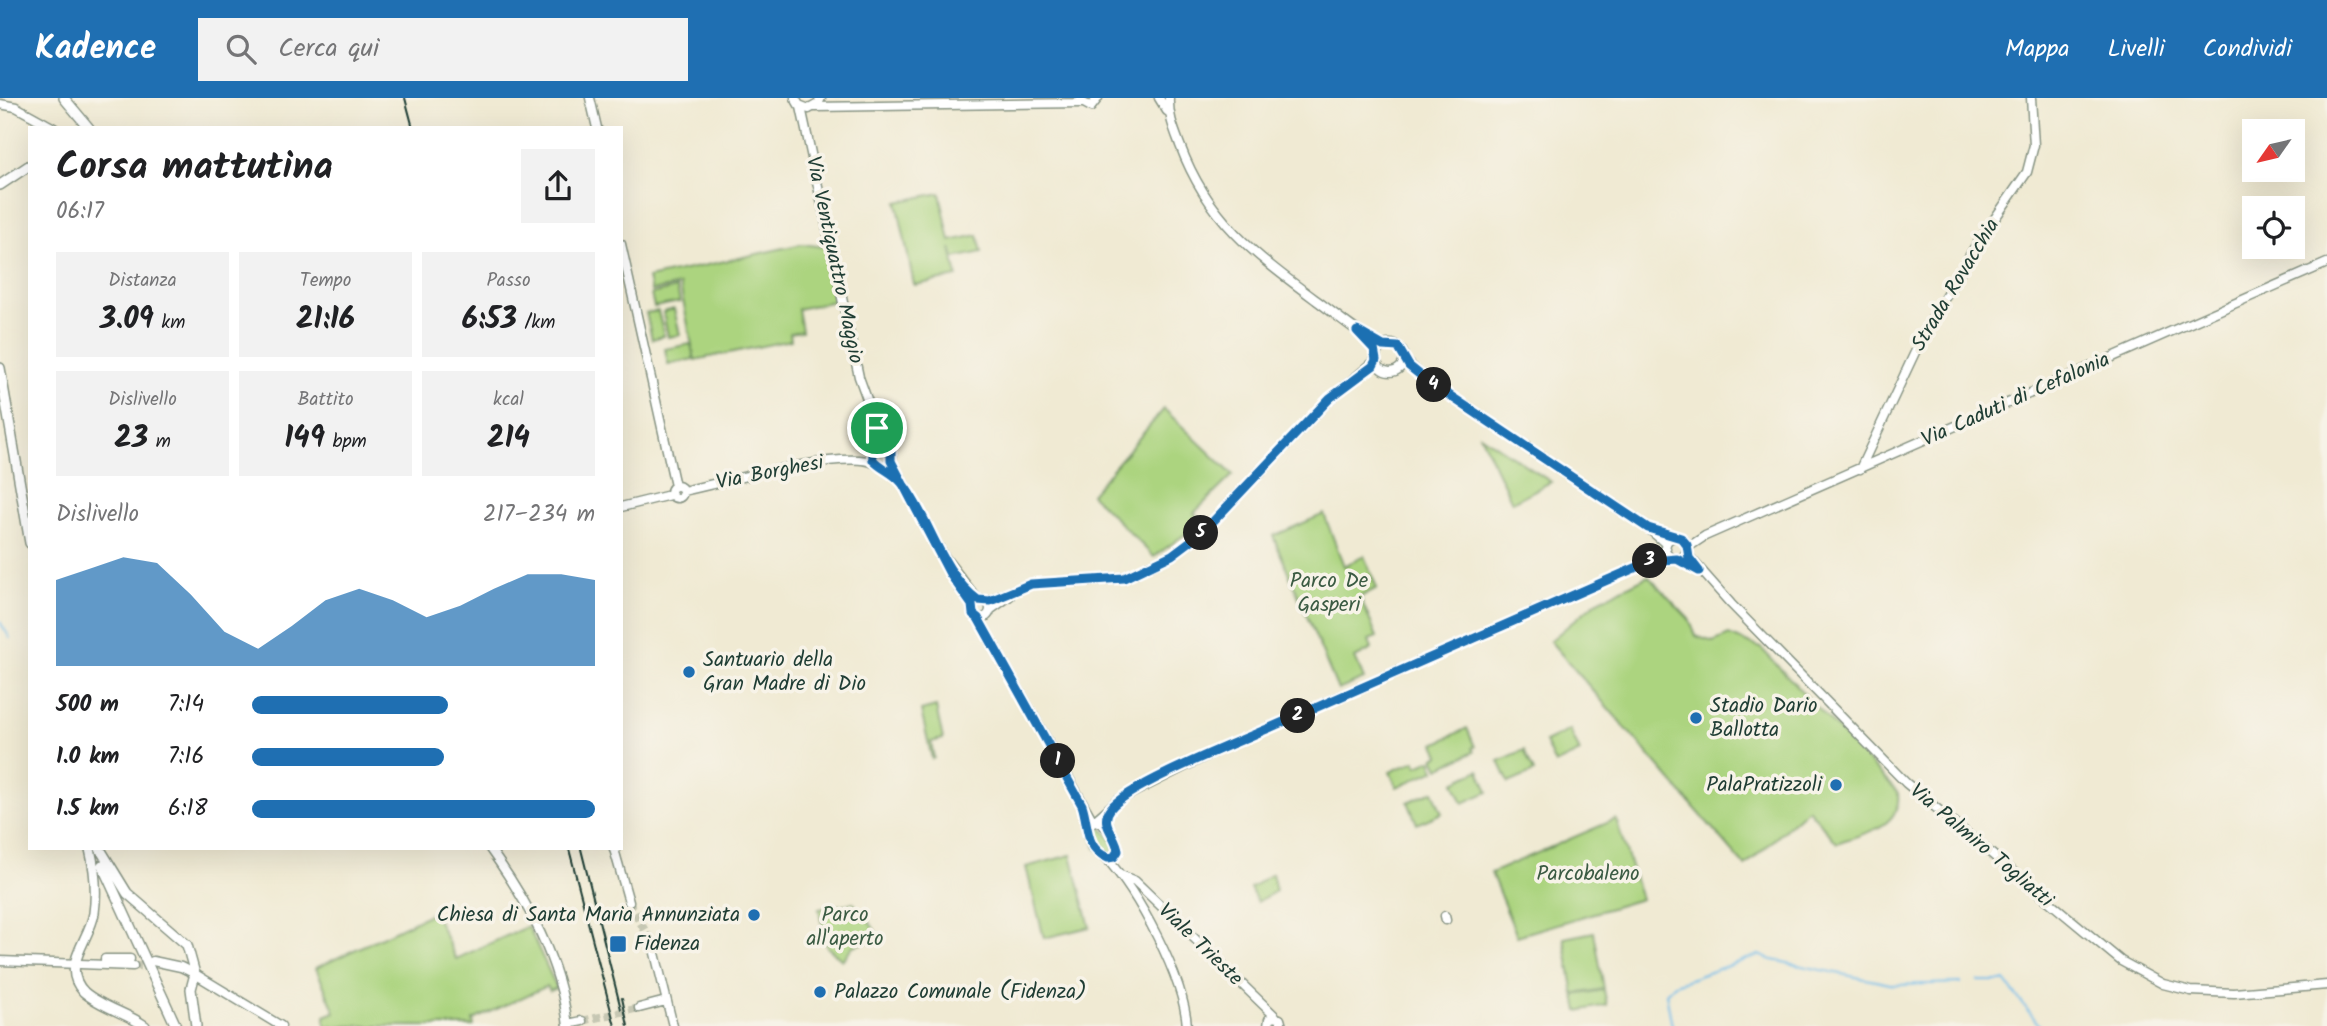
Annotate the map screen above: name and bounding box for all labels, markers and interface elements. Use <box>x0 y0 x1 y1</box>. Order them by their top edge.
search box <box>198 18 688 81</box>
text: Kadence <box>35 23 156 76</box>
text: Cerca qui <box>278 28 379 70</box>
icon: search <box>222 30 260 68</box>
text: Mappa <box>2005 30 2070 69</box>
text: Livelli <box>2108 30 2165 69</box>
text: Condividi <box>2203 30 2292 69</box>
north arrow <box>2242 119 2305 182</box>
map controls <box>2242 119 2305 259</box>
text: Corsa mattutina <box>56 138 333 198</box>
button: share <box>521 149 595 223</box>
street label: Via Ventiquattro Maggio <box>796 153 872 367</box>
text: 06:17 <box>56 194 104 230</box>
button: locate <box>2242 196 2305 259</box>
street label: Strada Rovacchia <box>1903 212 2009 358</box>
text: Distanza <box>108 266 177 296</box>
text: Tempo <box>300 266 351 296</box>
text: Passo <box>486 266 531 296</box>
text: 3.09 <box>100 296 154 344</box>
text: 21:16 <box>296 296 355 344</box>
text: 6:53 <box>462 296 517 344</box>
text: km <box>154 308 185 338</box>
text: /km <box>517 308 555 338</box>
street label: Via Caduti di Cefalonia <box>1916 344 2116 456</box>
pin: 4 <box>1416 368 1452 402</box>
text: 4 <box>1428 369 1439 399</box>
text: Dislivello <box>108 385 177 415</box>
text: Battito <box>297 385 354 415</box>
text: kcal <box>493 385 524 415</box>
pin <box>847 398 907 458</box>
icon: arrive <box>858 409 896 447</box>
text: 23 <box>114 415 148 463</box>
text: 149 <box>284 415 325 463</box>
text: 214 <box>487 415 530 463</box>
text: m <box>148 427 171 457</box>
text: bpm <box>325 427 367 457</box>
street label: Via Borghesi <box>713 446 828 500</box>
text: Dislivello <box>56 497 139 533</box>
text: 217–234 m <box>483 497 595 533</box>
pin: 5 <box>1184 516 1218 550</box>
text: 5 <box>1196 517 1205 547</box>
pin: 3 <box>1632 544 1668 578</box>
text: 3 <box>1644 545 1655 575</box>
park label: Parco De Gasperi <box>1290 565 1369 622</box>
place label: Santuario della Gran Madre di Dio <box>703 644 866 701</box>
marker: Santuario della Gran Madre di Dio <box>681 664 697 680</box>
text: 500 m <box>56 687 119 723</box>
text: 7:14 <box>168 687 204 723</box>
place label: Stadio Dario Ballotta <box>1710 690 1817 747</box>
pin: 2 <box>1280 698 1316 734</box>
text: 2 <box>1292 700 1303 730</box>
marker: Stadio Dario Ballotta <box>1688 710 1704 726</box>
text: 1.0 km <box>56 739 119 775</box>
text: 7:16 <box>168 739 204 775</box>
pin: 1 <box>1040 744 1076 778</box>
text: 1 <box>1055 745 1060 775</box>
place label: PalaPratizzoli <box>1706 769 1823 802</box>
street label: Via Palmiro Togliatti <box>1902 776 2061 917</box>
marker: PalaPratizzoli <box>1828 777 1844 793</box>
text: 1.5 km <box>56 791 119 827</box>
text: 6:18 <box>168 791 208 827</box>
park label: Parcobaleno <box>1536 858 1640 891</box>
street label: Viale Trieste <box>1150 896 1251 995</box>
place label: Chiesa di Santa Maria Annunziata <box>437 899 740 932</box>
park label: Parco all'aperto <box>806 899 884 956</box>
marker: Chiesa di Santa Maria Annunziata <box>746 907 762 923</box>
place label: Fidenza <box>634 928 700 961</box>
marker: Fidenza <box>608 934 628 954</box>
place label: Palazzo Comunale (Fidenza) <box>834 976 1087 1009</box>
marker: Palazzo Comunale (Fidenza) <box>812 984 828 1000</box>

